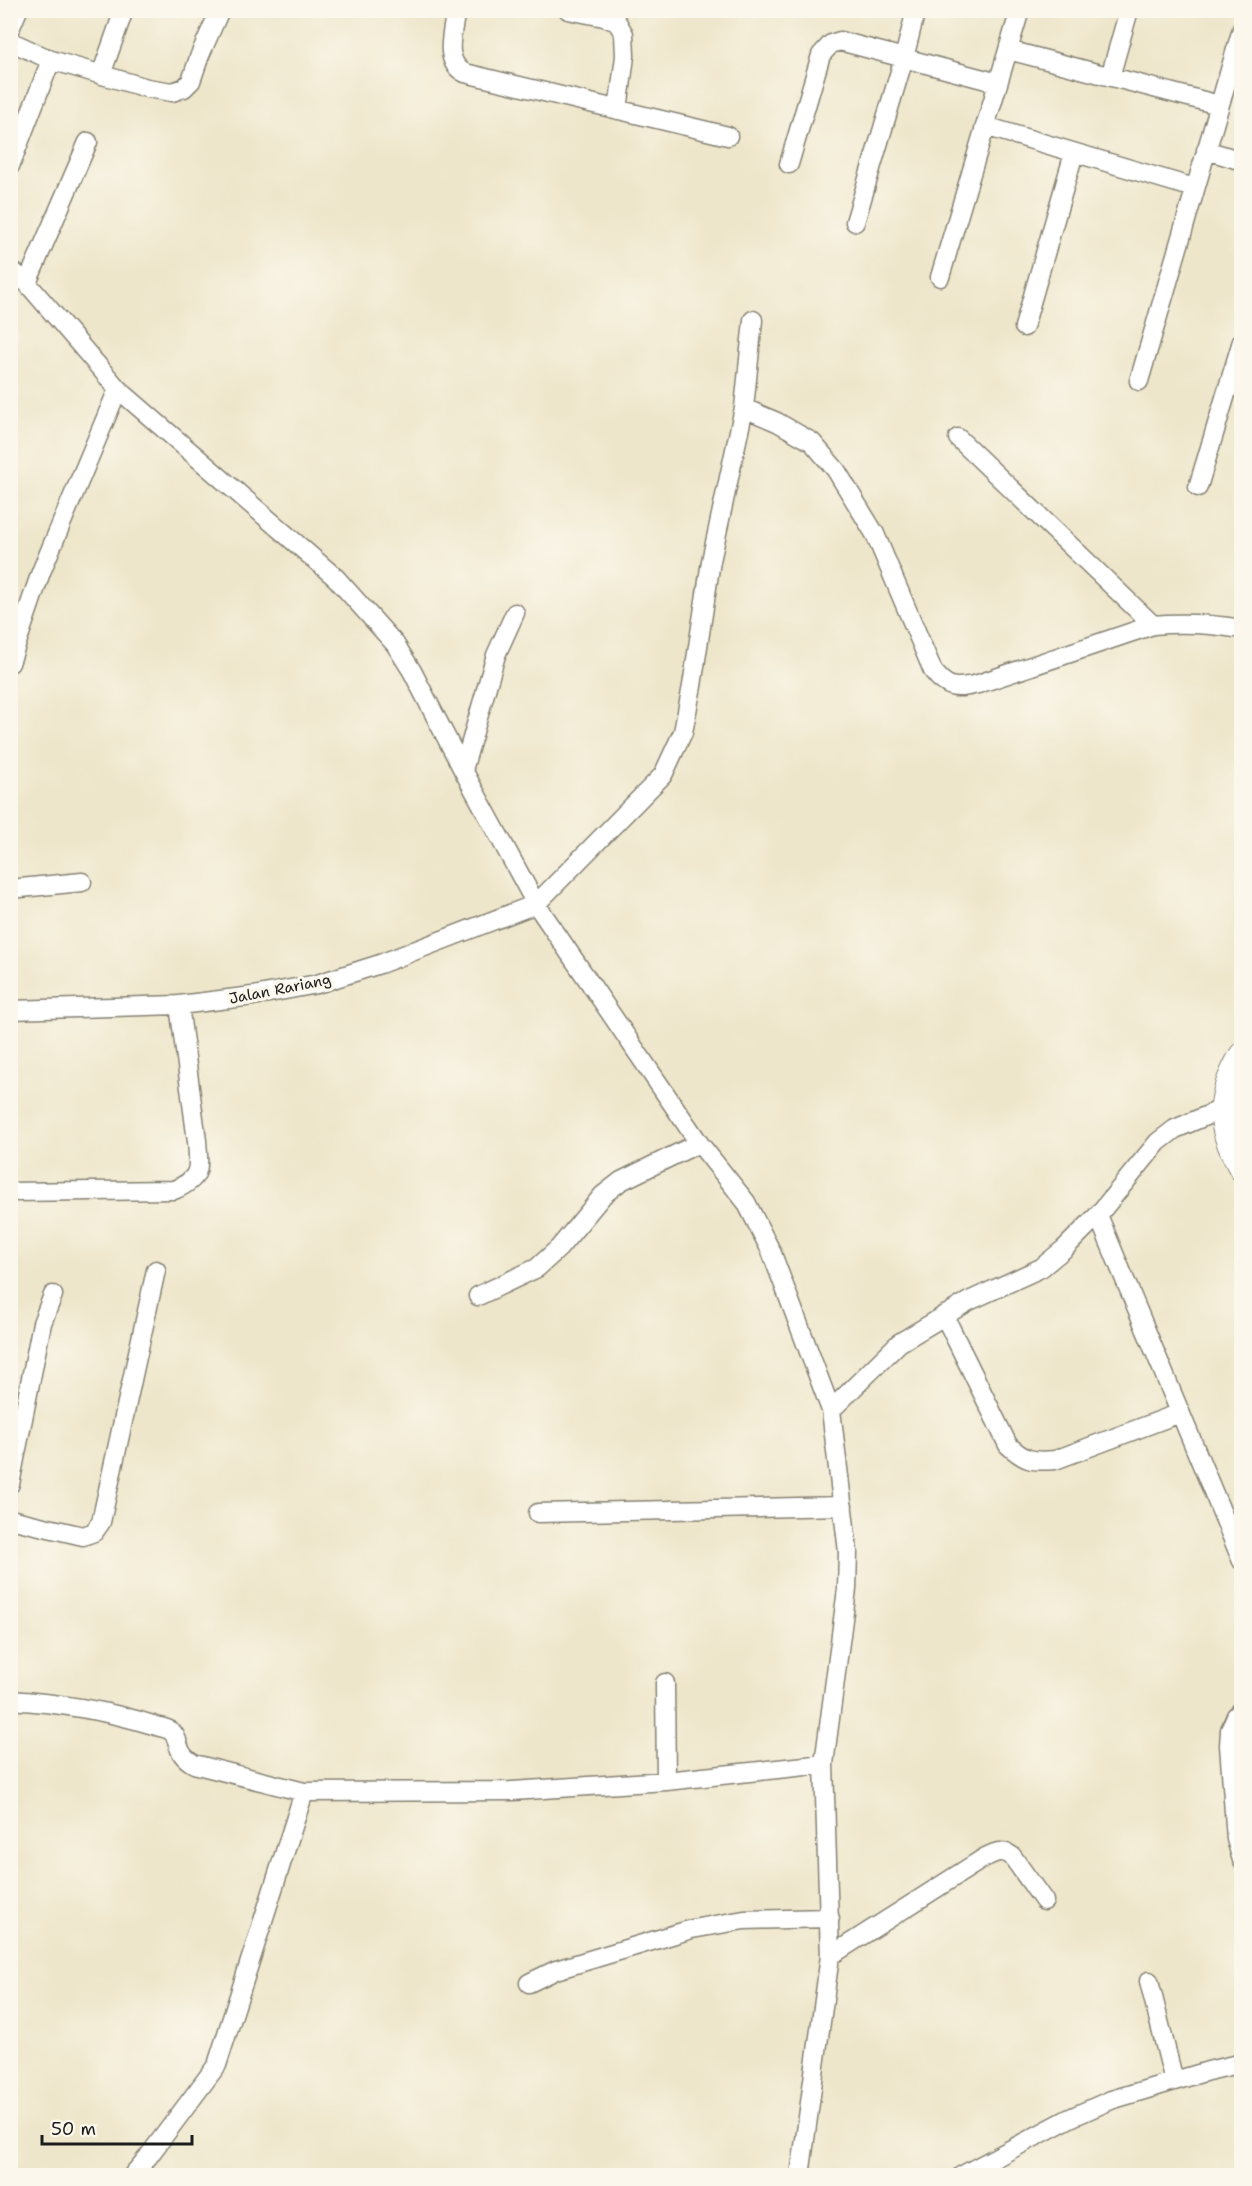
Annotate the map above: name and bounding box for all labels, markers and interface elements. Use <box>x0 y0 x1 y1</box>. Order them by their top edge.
street label: Jalan Rariang <box>227 969 333 1009</box>
scale bar <box>42 2108 192 2146</box>
text: 50 m <box>51 2117 96 2141</box>

